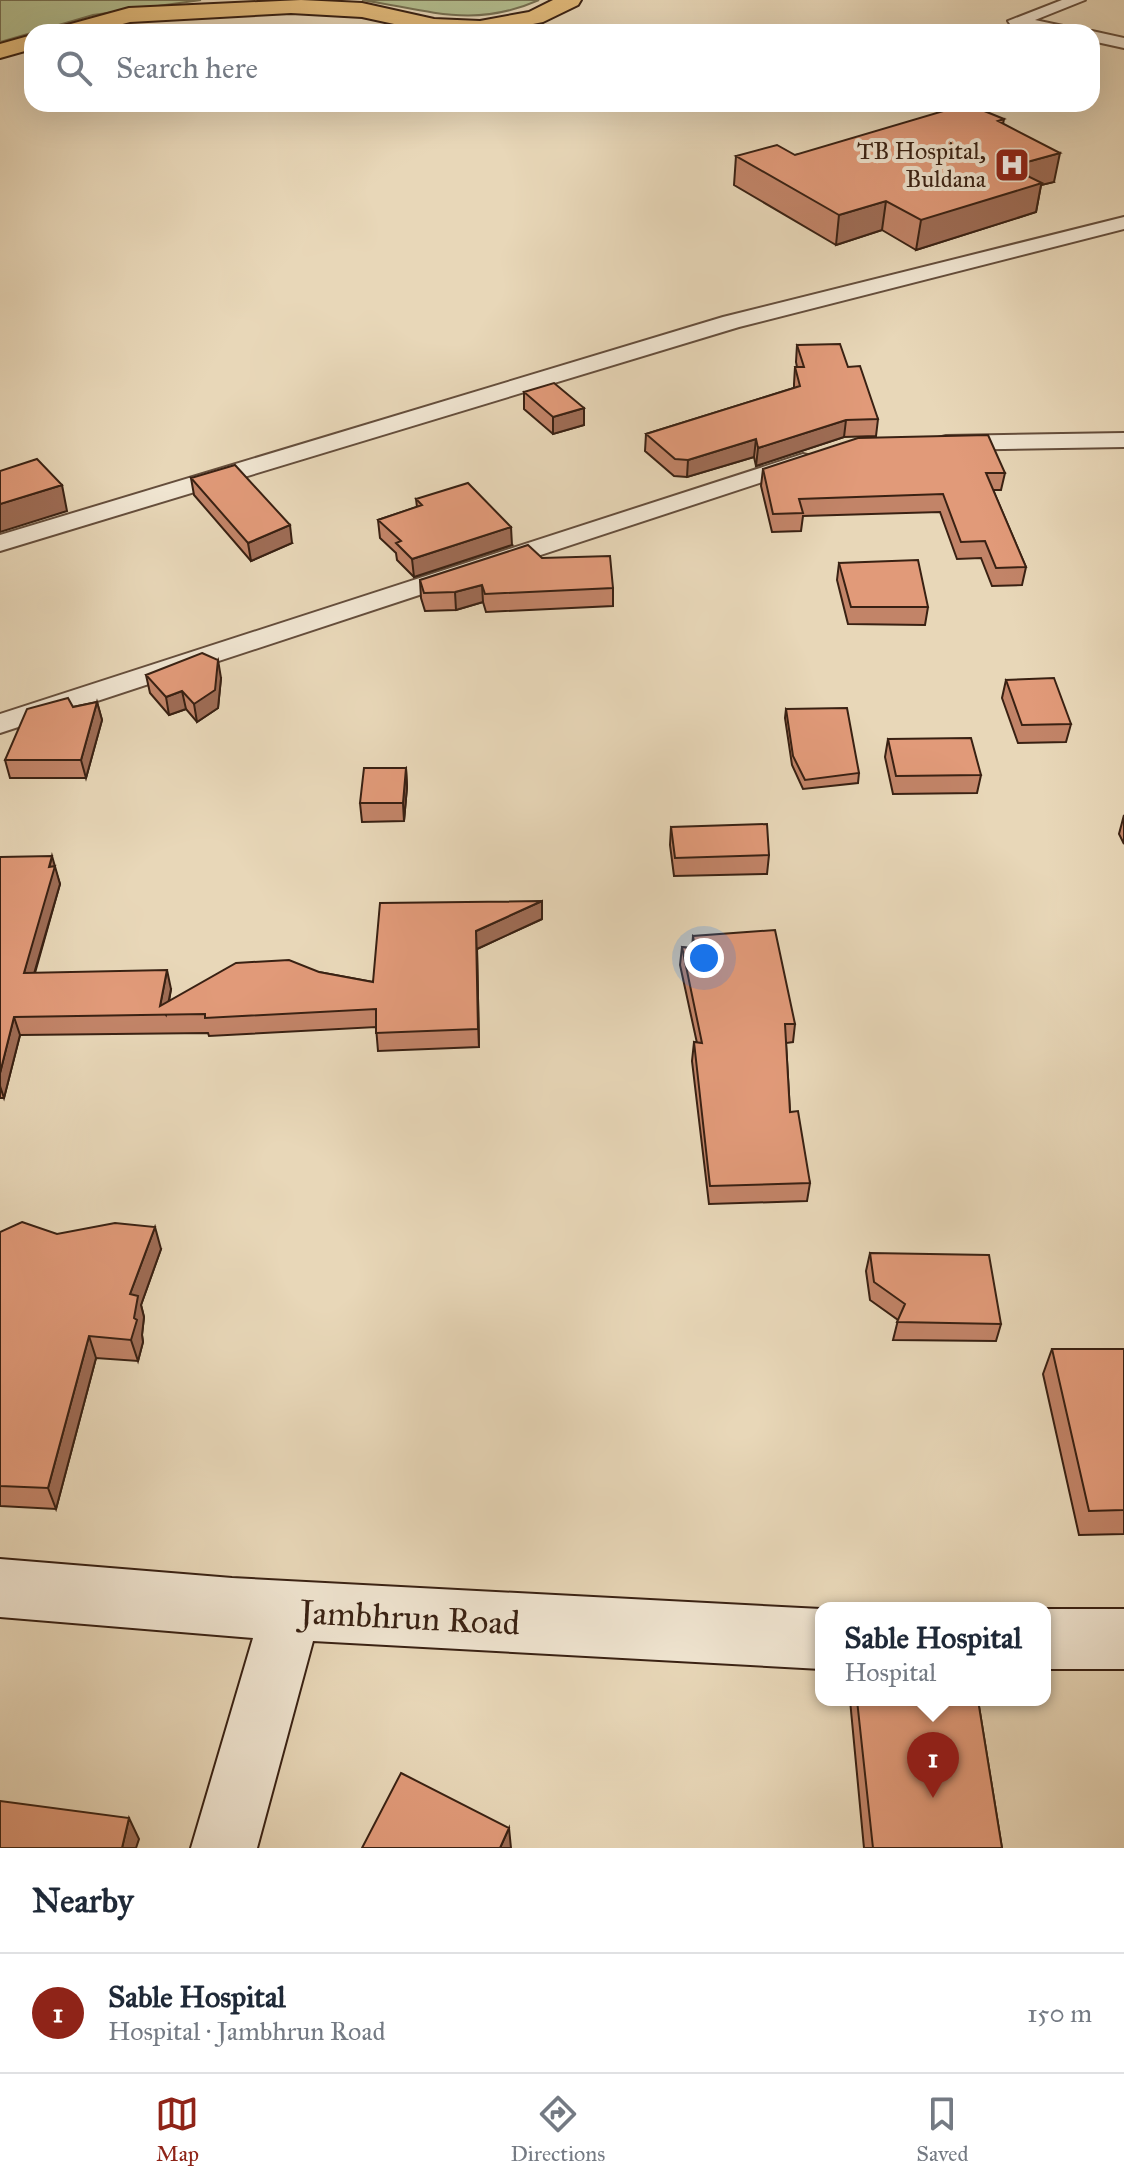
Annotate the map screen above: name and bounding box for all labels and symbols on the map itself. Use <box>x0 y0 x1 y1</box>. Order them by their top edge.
place label: TB Hospital, Buldana <box>857 136 987 194</box>
hospital icon: TB Hospital, Buldana <box>993 146 1031 184</box>
your location <box>684 938 724 978</box>
street label: Jambhrun Road <box>295 1591 521 1645</box>
pin: 1 <box>907 1732 959 1798</box>

